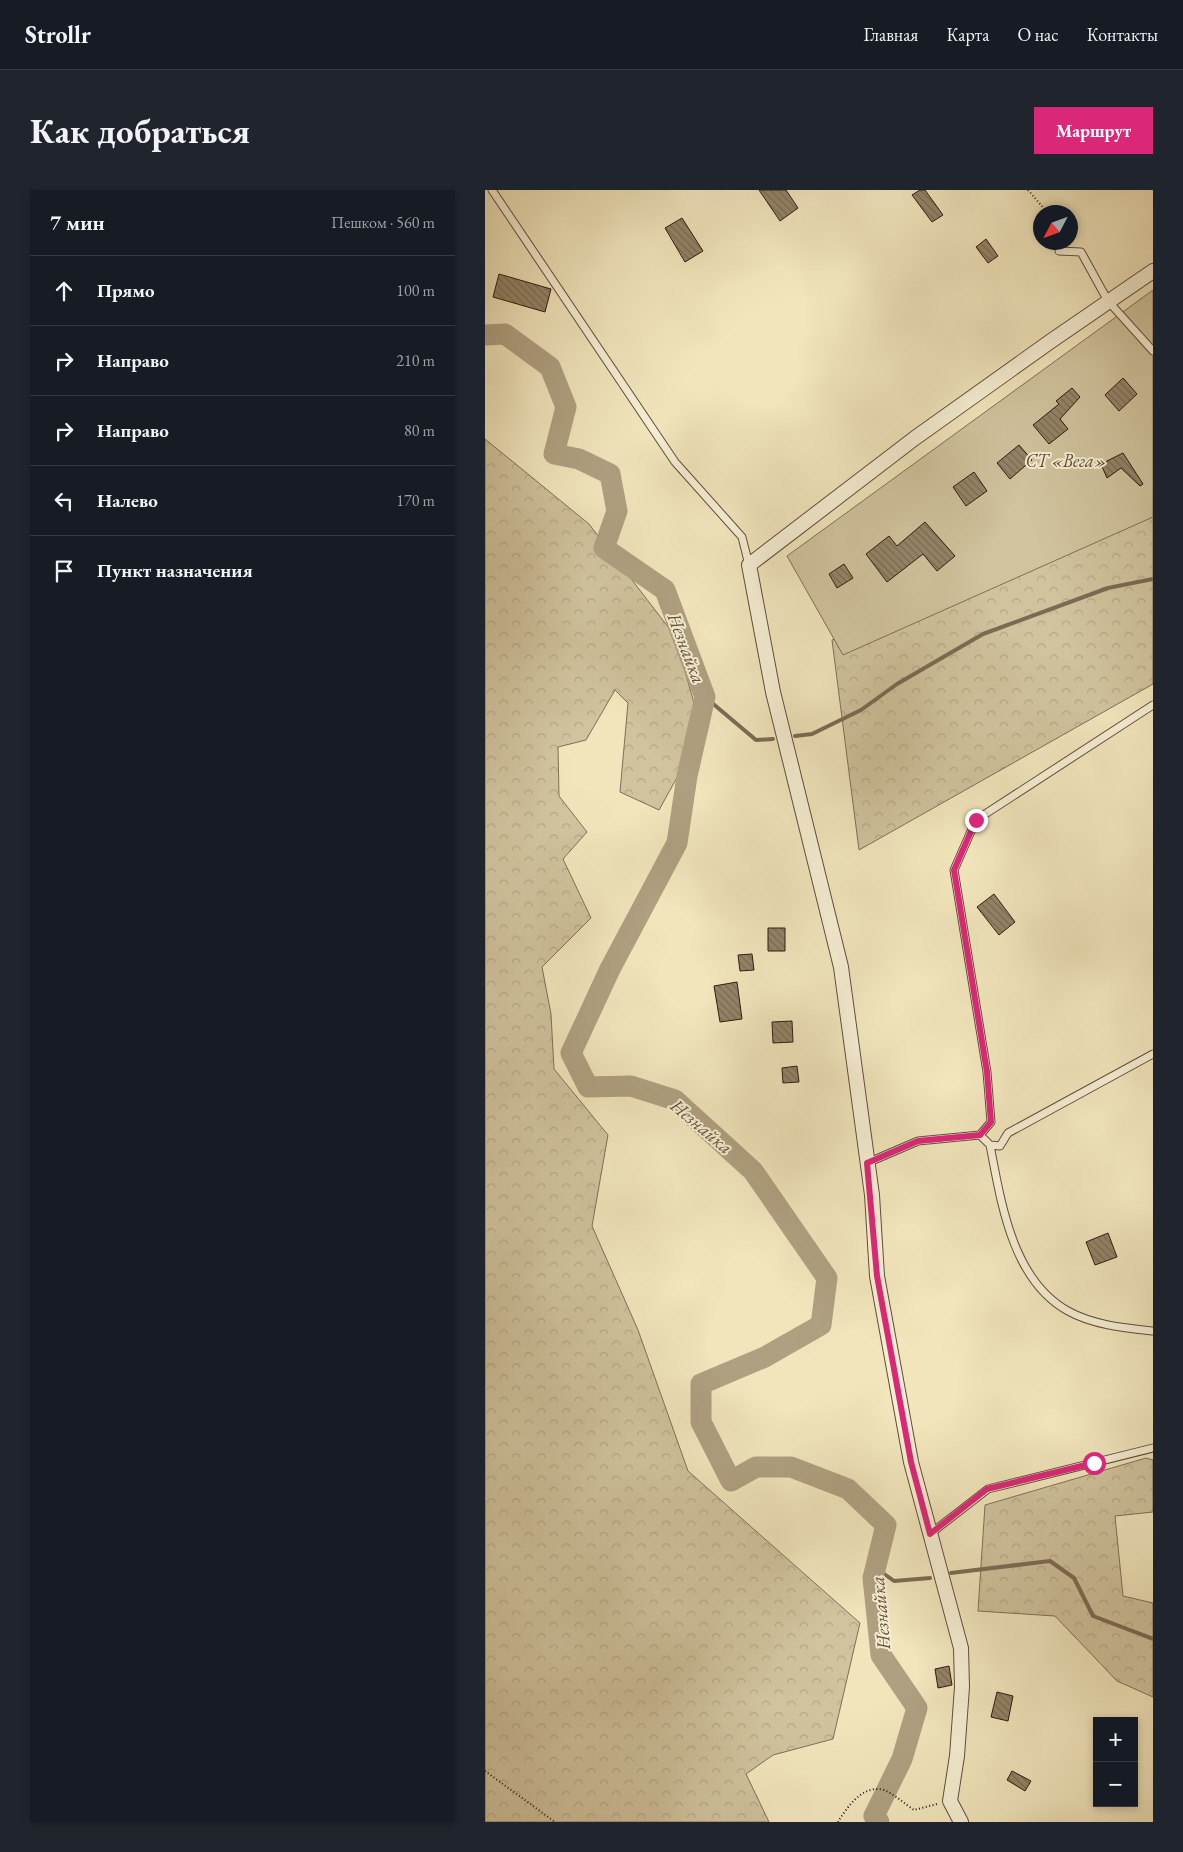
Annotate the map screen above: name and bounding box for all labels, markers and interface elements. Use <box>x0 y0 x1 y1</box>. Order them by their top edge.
text: Strollr <box>25 19 91 50</box>
text: Главная <box>864 23 918 46</box>
text: Карта <box>946 23 989 46</box>
text: О нас <box>1017 23 1059 46</box>
text: Контакты <box>1087 23 1158 46</box>
button: Маршрут <box>1034 107 1153 154</box>
text: Как добраться <box>30 108 250 153</box>
north arrow <box>1033 205 1078 250</box>
text: 7 мин <box>50 209 105 236</box>
text: Пешком · 560 m <box>331 212 435 233</box>
icon: ahead <box>50 277 78 305</box>
text: Прямо <box>97 278 155 303</box>
text: 100 m <box>396 280 435 301</box>
icon: right <box>50 347 78 375</box>
text: Направо <box>97 348 169 373</box>
text: 210 m <box>396 350 435 371</box>
icon: right <box>50 417 78 445</box>
text: Направо <box>97 418 169 443</box>
text: 80 m <box>404 420 435 441</box>
park label: СТ «Вега» <box>1026 449 1106 472</box>
icon: left <box>50 487 78 515</box>
text: Налево <box>97 488 158 513</box>
text: 170 m <box>396 490 435 511</box>
icon: arrive <box>50 557 78 585</box>
text: Пункт назначения <box>97 558 253 583</box>
water label: Незнайка <box>661 608 711 687</box>
route end <box>965 809 988 832</box>
water label: Незнайка <box>665 1093 738 1160</box>
route start <box>1083 1452 1106 1475</box>
water label: Незнайка <box>865 1575 896 1652</box>
map controls <box>1093 1717 1138 1807</box>
button: + <box>1093 1717 1138 1762</box>
button: − <box>1093 1762 1138 1807</box>

